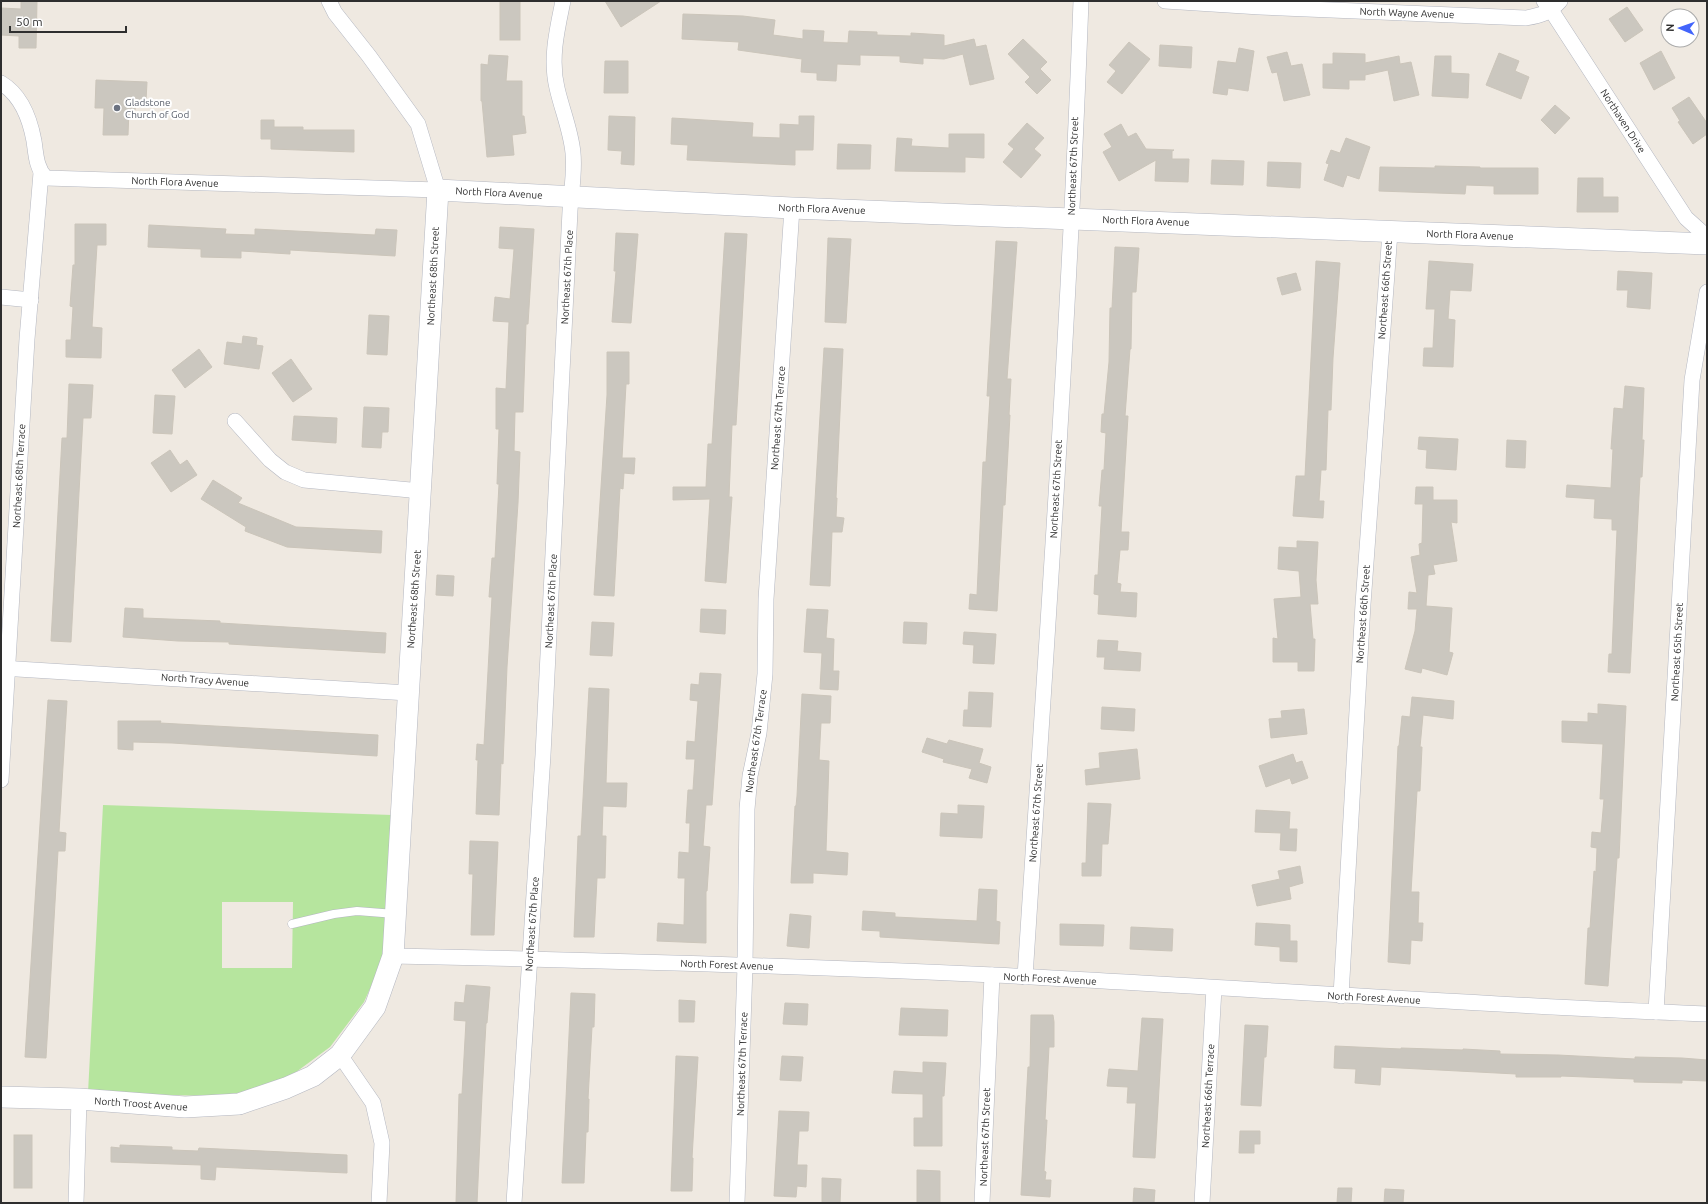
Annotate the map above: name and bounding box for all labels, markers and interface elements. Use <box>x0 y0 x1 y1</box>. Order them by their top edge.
street label: North Wayne Avenue <box>1359 6 1455 20</box>
scale bar <box>10 8 126 34</box>
north arrow <box>1660 8 1700 48</box>
text: 50 m <box>16 15 43 28</box>
text: N <box>1664 23 1676 32</box>
street label: Northaven Drive <box>1598 87 1648 155</box>
place label: Gladstone Church of God <box>125 97 189 120</box>
marker: Gladstone Church of God <box>112 103 122 113</box>
street label: Northeast 67th Street <box>1066 116 1080 216</box>
street label: North Flora Avenue <box>131 175 219 189</box>
street label: North Flora Avenue <box>455 185 543 201</box>
street label: North Flora Avenue <box>778 202 866 216</box>
street label: North Flora Avenue <box>1102 214 1190 228</box>
street label: Northeast 68th Street <box>425 226 441 326</box>
street label: North Flora Avenue <box>1426 228 1514 242</box>
street label: Northeast 67th Place <box>559 229 575 325</box>
street label: Northeast 66th Street <box>1376 240 1394 340</box>
street label: Northeast 67th Terrace <box>769 366 787 470</box>
street label: Northeast 68th Terrace <box>11 424 27 528</box>
street label: Northeast 67th Street <box>1048 439 1064 539</box>
street label: Northeast 68th Street <box>405 549 423 649</box>
street label: Northeast 67th Place <box>543 553 559 649</box>
street label: Northeast 66th Street <box>1354 564 1372 664</box>
street label: Northeast 65th Street <box>1669 602 1685 702</box>
street label: North Tracy Avenue <box>161 671 249 689</box>
street label: Northeast 67th Terrace <box>743 689 769 793</box>
street label: Northeast 67th Street <box>1027 763 1045 863</box>
street label: Northeast 67th Place <box>523 876 541 972</box>
street label: North Forest Avenue <box>680 958 774 972</box>
street label: North Forest Avenue <box>1003 971 1097 987</box>
street label: North Forest Avenue <box>1327 990 1421 1006</box>
street label: Northeast 67th Terrace <box>735 1012 749 1116</box>
street label: Northeast 66th Terrace <box>1200 1044 1216 1148</box>
street label: Northeast 67th Street <box>978 1087 992 1187</box>
street label: North Troost Avenue <box>94 1095 188 1113</box>

